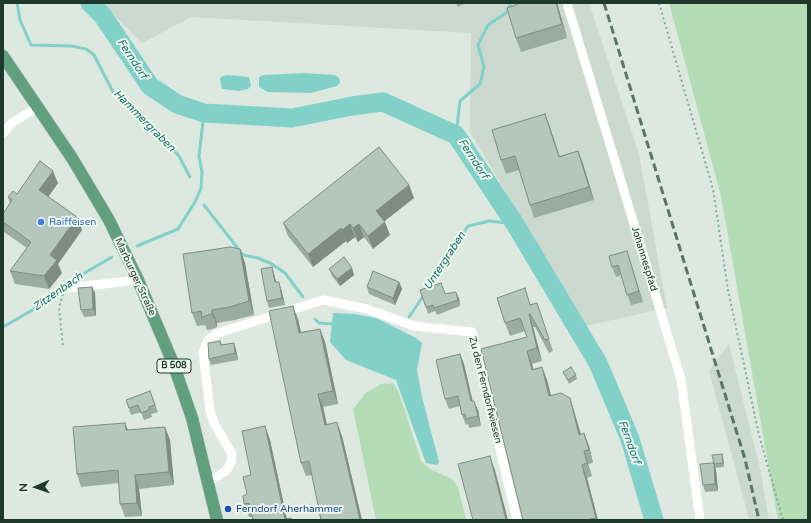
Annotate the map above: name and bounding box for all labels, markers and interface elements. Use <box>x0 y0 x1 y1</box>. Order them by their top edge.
water label: Ferndorf <box>114 36 150 82</box>
water label: Hammergraben <box>110 87 178 155</box>
water label: Ferndorf <box>455 136 491 182</box>
place label: Raiffeisen <box>49 216 96 228</box>
marker: Raiffeisen <box>36 217 46 227</box>
street label: Johannespfad <box>628 225 660 293</box>
water label: Untergraben <box>421 230 469 292</box>
street label: Marburger Straße <box>112 236 158 318</box>
water label: Zitzenbach <box>30 270 86 314</box>
street label: Zu den Ferndorfwiesen <box>466 335 504 445</box>
road number: B 508 <box>157 359 191 373</box>
water label: Ferndorf <box>615 418 643 466</box>
north arrow <box>16 467 56 507</box>
text: N <box>17 483 30 492</box>
place label: Ferndorf Aherhammer <box>236 503 342 515</box>
marker: Ferndorf Aherhammer <box>223 504 233 514</box>

